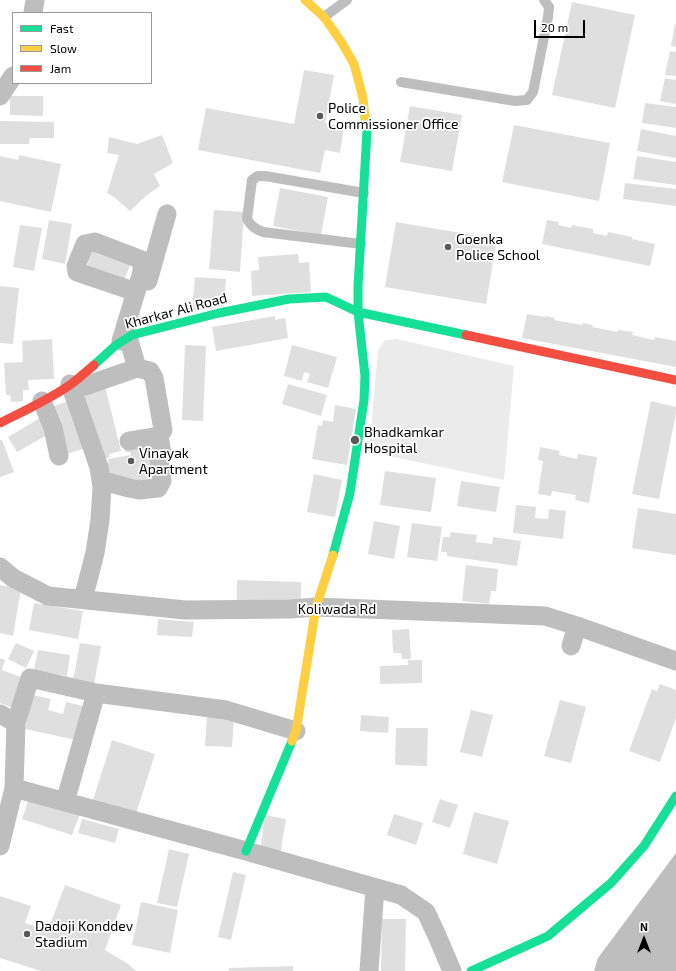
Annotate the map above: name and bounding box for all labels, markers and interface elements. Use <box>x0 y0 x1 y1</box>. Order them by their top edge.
legend <box>12 12 152 84</box>
scale bar <box>536 12 587 38</box>
text: 20 m <box>541 20 568 34</box>
text: Fast <box>50 21 73 35</box>
text: Slow <box>50 41 77 55</box>
text: Jam <box>50 61 71 75</box>
place label: Police Commissioner Office <box>328 100 459 132</box>
marker: Police Commissioner Office <box>315 111 325 121</box>
place label: Goenka Police School <box>456 231 540 264</box>
marker: Goenka Police School <box>443 242 453 252</box>
street label: Kharkar Ali Road <box>123 289 229 333</box>
place label: Bhadkamkar Hospital <box>364 424 444 456</box>
marker: Bhadkamkar Hospital <box>349 434 361 446</box>
place label: Vinayak Apartment <box>139 445 208 478</box>
marker: Vinayak Apartment <box>126 456 136 466</box>
street label: Koliwada Rd <box>298 601 376 617</box>
place label: Dadoji Konddev Stadium <box>35 918 133 950</box>
north arrow <box>624 919 664 959</box>
text: N <box>640 920 648 933</box>
marker: Dadoji Konddev Stadium <box>22 929 32 939</box>

